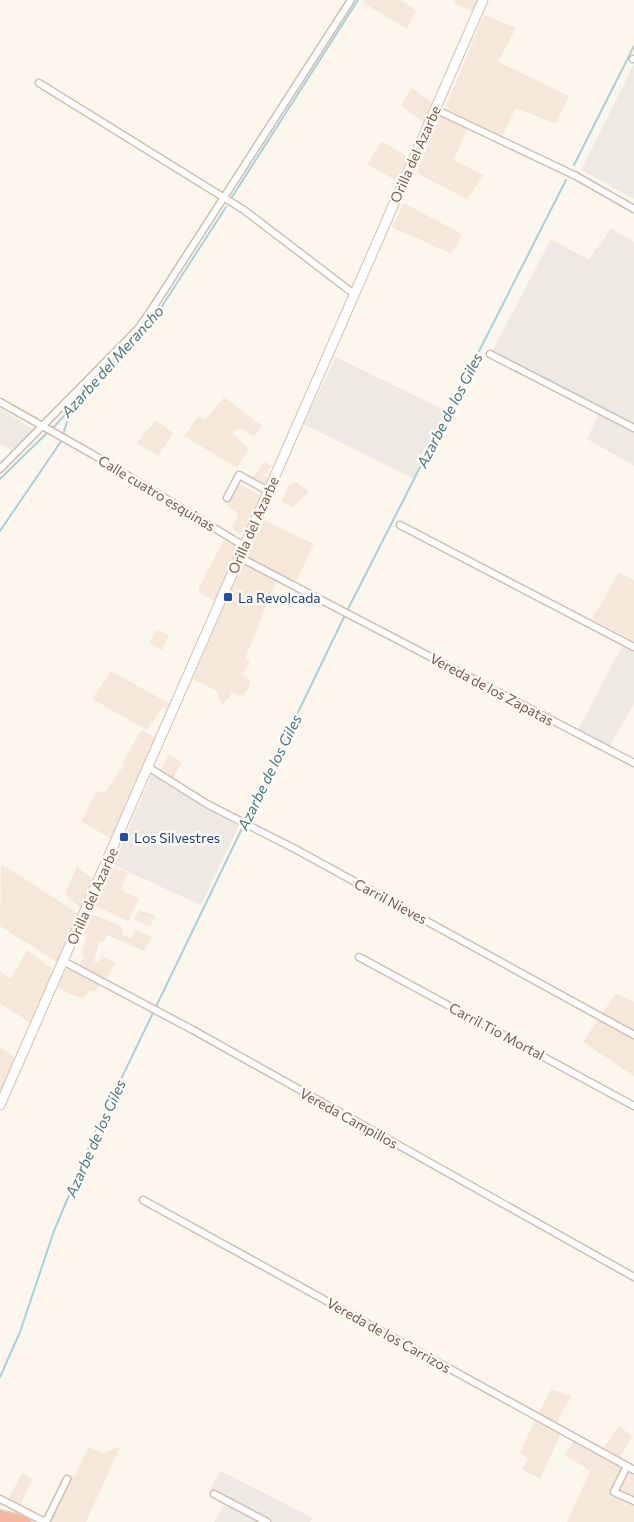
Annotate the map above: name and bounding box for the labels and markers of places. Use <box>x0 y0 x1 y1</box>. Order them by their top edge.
place label: La Revolcada <box>238 589 321 606</box>
marker: La Revolcada <box>222 591 234 603</box>
place label: Los Silvestres <box>134 829 220 846</box>
marker: Los Silvestres <box>118 831 130 843</box>

